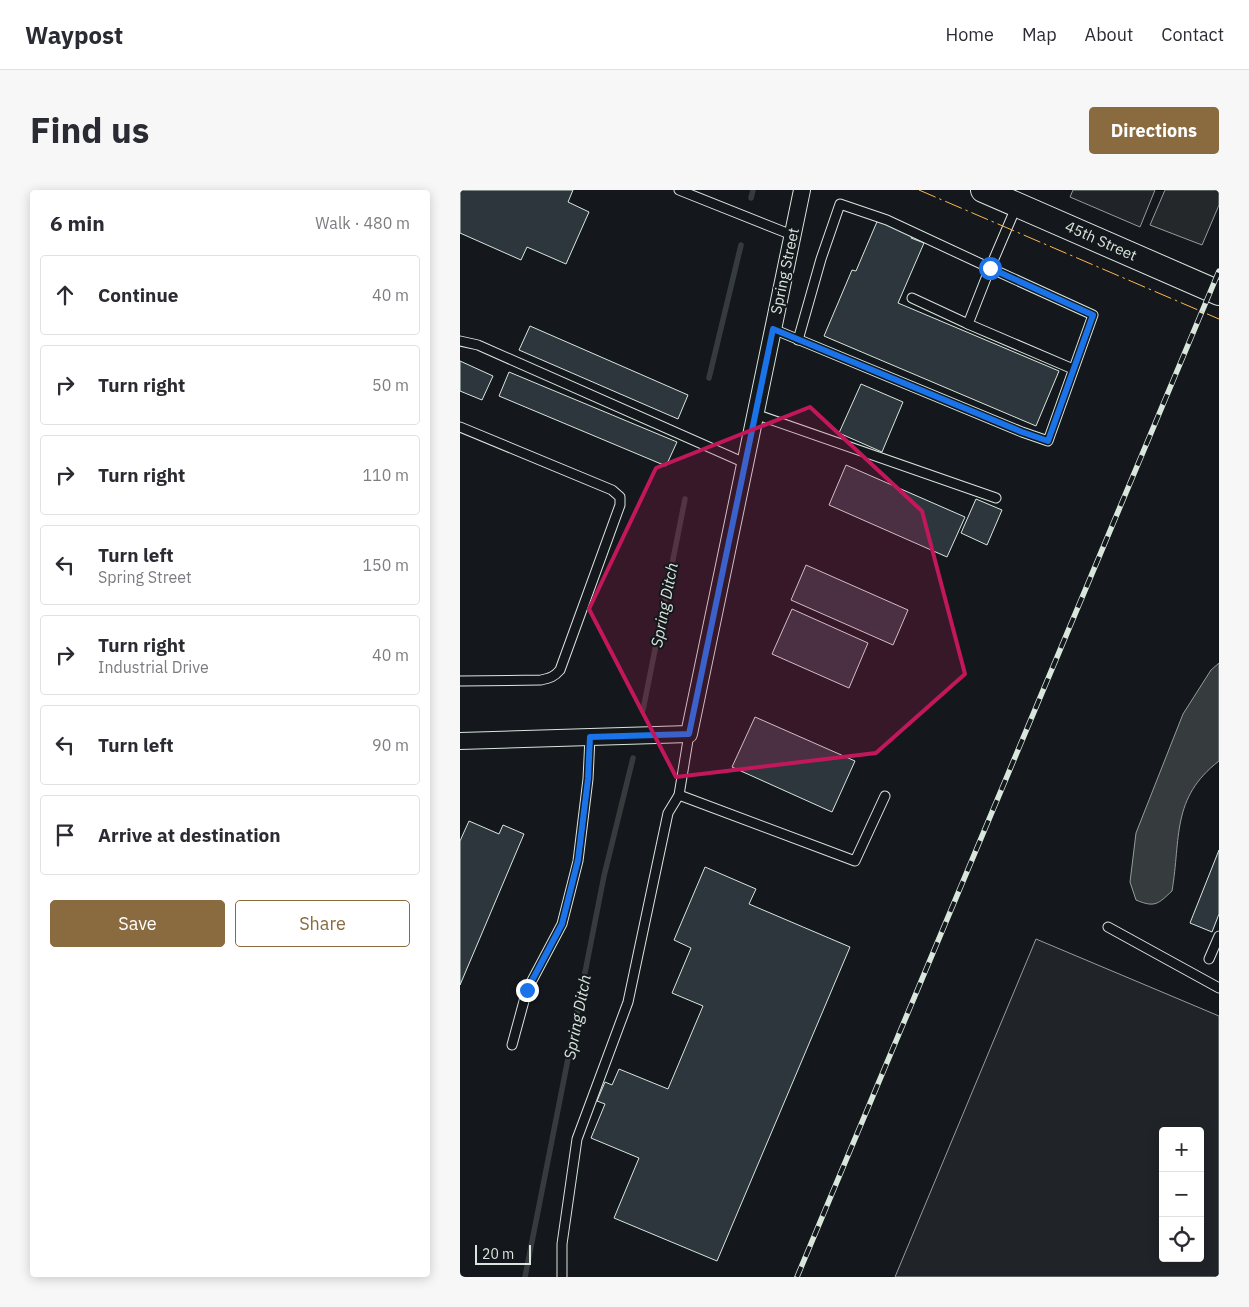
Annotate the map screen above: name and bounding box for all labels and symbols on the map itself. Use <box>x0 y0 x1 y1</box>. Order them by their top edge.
street label: 45th Street <box>1062 216 1140 265</box>
street label: Spring Street <box>766 226 803 316</box>
route start <box>979 257 1002 280</box>
water label: Spring Ditch <box>646 561 682 649</box>
water label: Spring Ditch <box>559 973 595 1061</box>
route end <box>516 979 539 1002</box>
scale bar <box>475 1242 531 1265</box>

